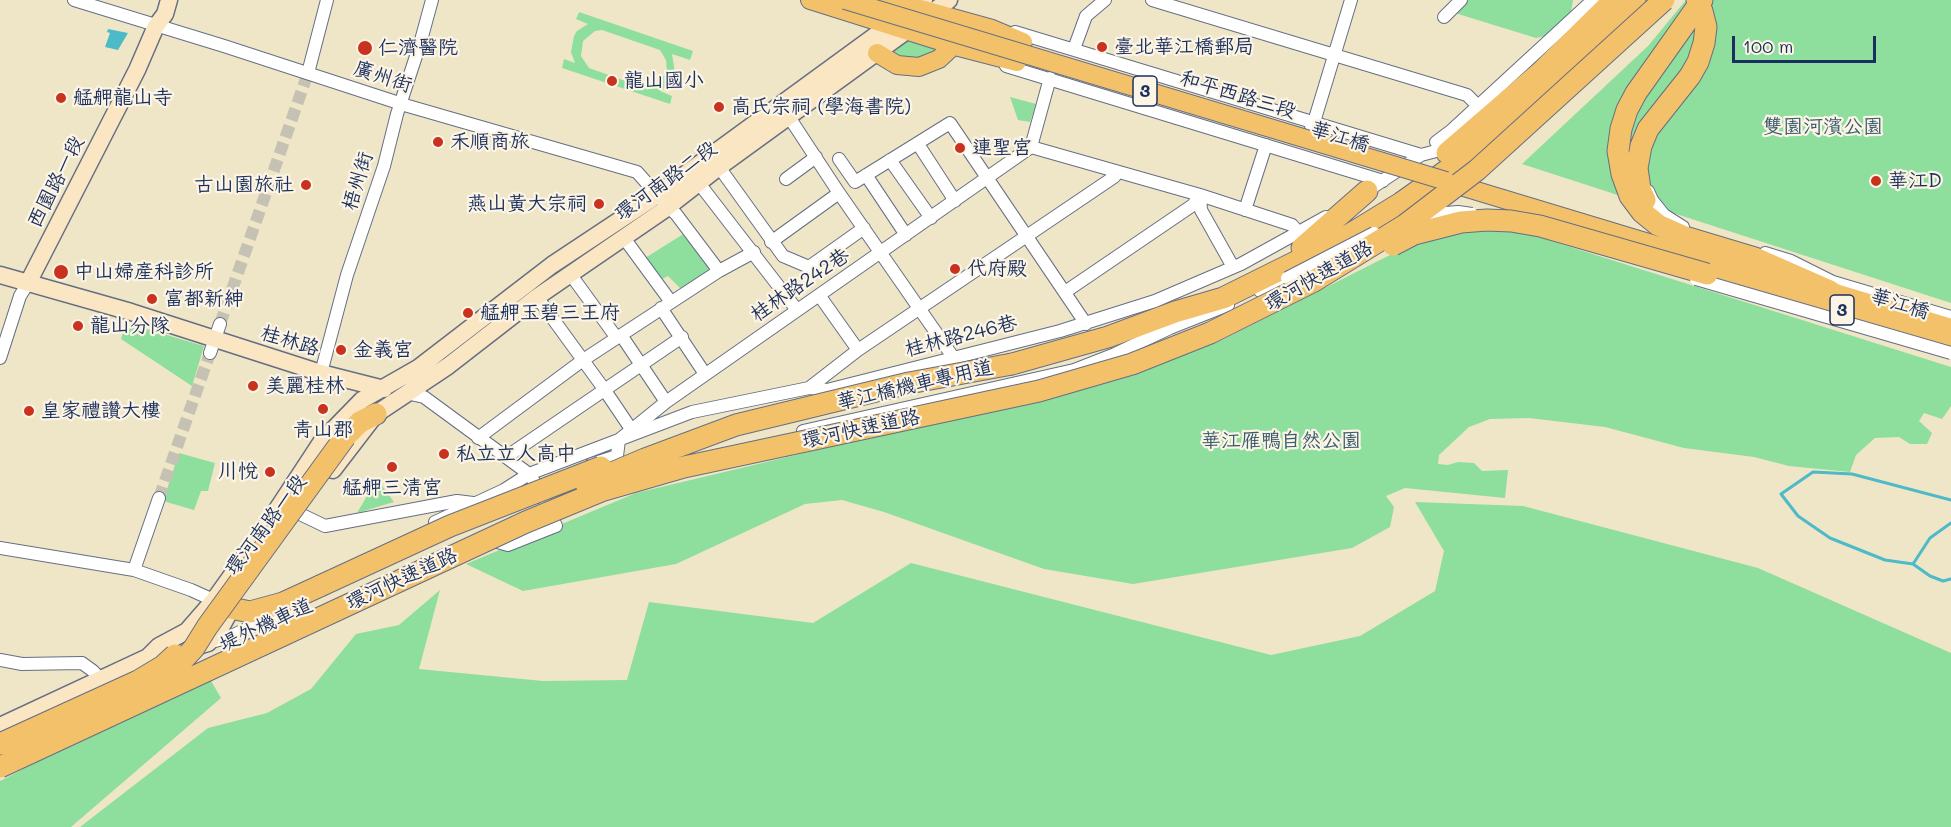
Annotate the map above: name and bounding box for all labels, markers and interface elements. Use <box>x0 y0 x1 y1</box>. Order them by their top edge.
scale bar <box>1735 24 1879 62</box>
text: 100 m <box>1743 34 1793 58</box>
place label: 臺北華江橋郵局 <box>1114 35 1254 59</box>
place label: 仁濟醫院 <box>378 36 458 60</box>
marker: 仁濟醫院 <box>356 39 374 57</box>
marker: 臺北華江橋郵局 <box>1095 40 1109 54</box>
street label: 廣州街 <box>351 56 415 98</box>
street label: 和平西路三段 <box>1177 66 1299 124</box>
place label: 龍山國小 <box>624 69 704 93</box>
marker: 龍山國小 <box>605 74 619 88</box>
road number: 3 <box>1133 76 1157 106</box>
place label: 艋舺龍山寺 <box>73 86 173 110</box>
marker: 艋舺龍山寺 <box>54 91 68 105</box>
place label: 高氏宗祠 (學海書院) <box>731 95 911 119</box>
marker: 高氏宗祠 (學海書院) <box>712 100 726 114</box>
park label: 雙園河濱公園 <box>1763 115 1883 139</box>
street label: 華江橋 <box>1308 117 1372 157</box>
place label: 禾順商旅 <box>450 130 530 154</box>
street label: 西園路一段 <box>23 132 89 232</box>
marker: 禾順商旅 <box>431 135 445 149</box>
street label: 環河南路二段 <box>610 136 722 226</box>
place label: 連聖宮 <box>972 136 1032 160</box>
marker: 連聖宮 <box>953 141 967 155</box>
street label: 梧州街 <box>338 149 378 213</box>
place label: 華江D <box>1888 169 1942 193</box>
place label: 古山園旅社 <box>194 173 294 197</box>
marker: 華江D <box>1869 174 1883 188</box>
marker: 古山園旅社 <box>299 178 313 192</box>
place label: 燕山黃大宗祠 <box>467 192 587 216</box>
marker: 燕山黃大宗祠 <box>592 197 606 211</box>
street label: 環河快速道路 <box>1261 236 1377 316</box>
street label: 桂林路242巷 <box>746 243 854 327</box>
place label: 代府殿 <box>967 257 1027 281</box>
place label: 中山婦產科診所 <box>74 260 214 284</box>
marker: 代府殿 <box>948 262 962 276</box>
marker: 中山婦產科診所 <box>52 263 70 281</box>
street label: 華江橋 <box>1868 284 1932 324</box>
place label: 富都新紳 <box>164 287 244 311</box>
marker: 富都新紳 <box>145 292 159 306</box>
road number: 3 <box>1830 295 1854 325</box>
place label: 艋舺玉碧三王府 <box>480 301 620 325</box>
marker: 艋舺玉碧三王府 <box>461 306 475 320</box>
street label: 桂林路246巷 <box>902 310 1020 362</box>
place label: 龍山分隊 <box>90 314 170 338</box>
marker: 龍山分隊 <box>71 319 85 333</box>
street label: 桂林路 <box>258 321 322 361</box>
place label: 金義宮 <box>353 338 413 362</box>
marker: 金義宮 <box>334 343 348 357</box>
street label: 華江橋機車專用道 <box>834 355 996 415</box>
place label: 美麗桂林 <box>265 374 345 398</box>
marker: 美麗桂林 <box>246 379 260 393</box>
place label: 皇家禮讚大樓 <box>41 399 161 423</box>
marker: 青山郡 <box>316 402 330 416</box>
marker: 皇家禮讚大樓 <box>22 404 36 418</box>
street label: 環河快速道路 <box>800 405 922 453</box>
place label: 青山郡 <box>293 418 353 442</box>
park label: 華江雁鴨自然公園 <box>1201 429 1361 453</box>
place label: 私立立人高中 <box>456 442 576 466</box>
marker: 私立立人高中 <box>437 447 451 461</box>
place label: 川悅 <box>218 460 258 484</box>
marker: 艋舺三清宮 <box>385 460 399 474</box>
marker: 川悅 <box>263 465 277 479</box>
street label: 環河南路一段 <box>220 470 312 580</box>
place label: 艋舺三清宮 <box>342 476 442 500</box>
street label: 環河快速道路 <box>343 543 461 615</box>
street label: 堤外機車道 <box>216 593 316 657</box>

